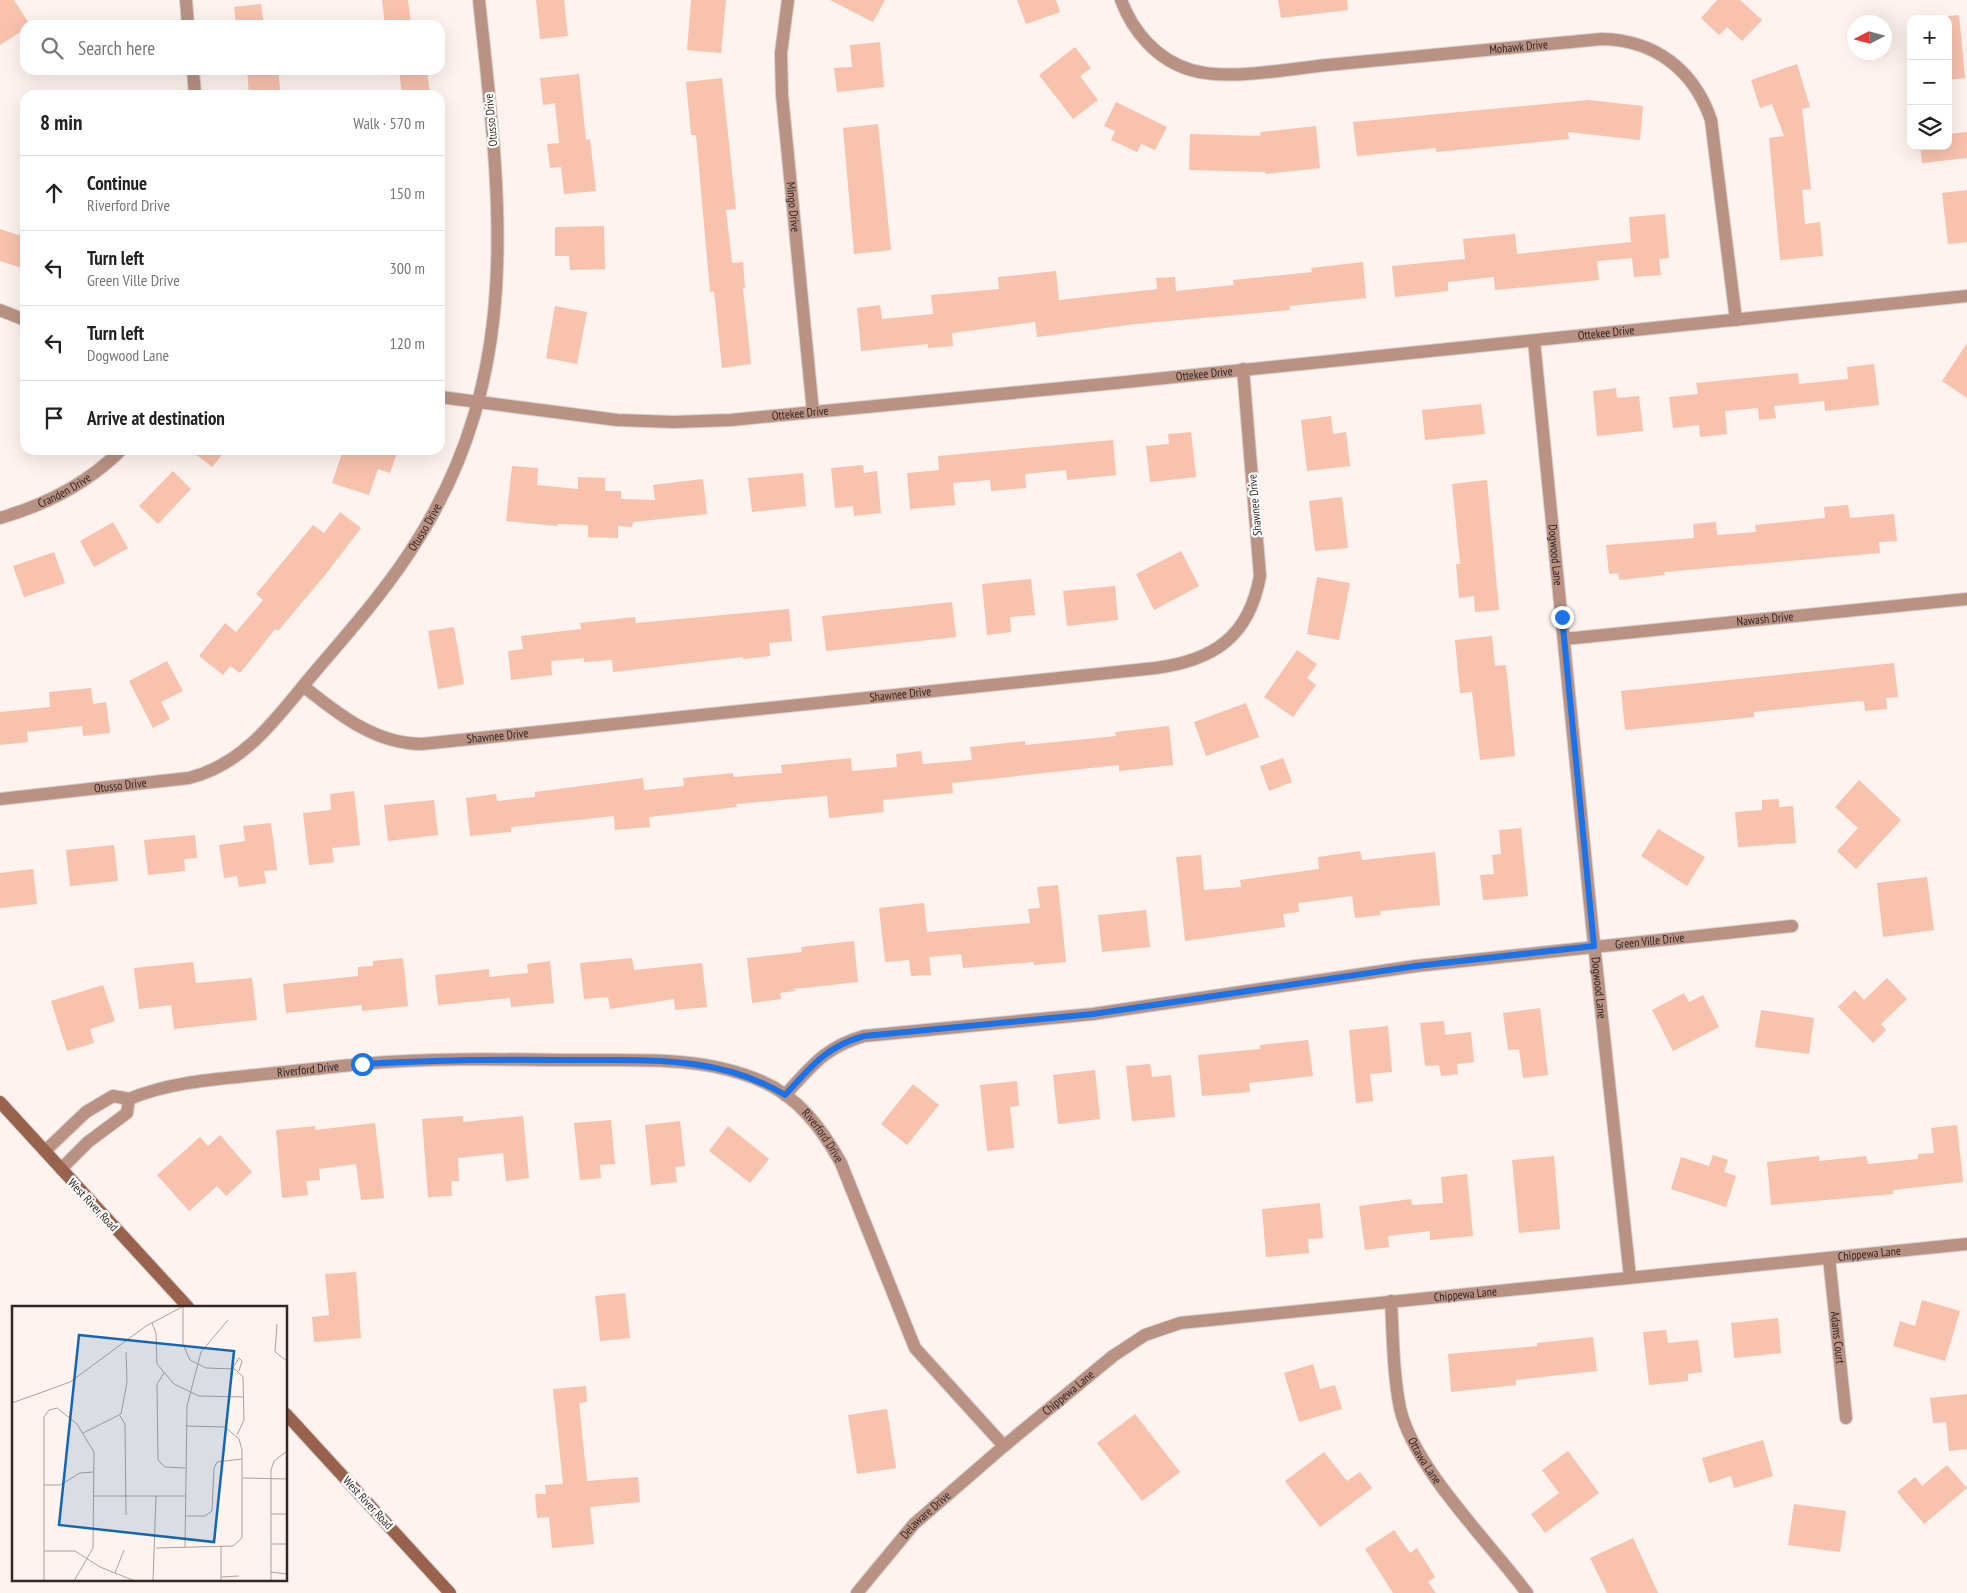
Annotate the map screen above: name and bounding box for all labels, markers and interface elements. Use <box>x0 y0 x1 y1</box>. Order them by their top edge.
north arrow <box>1847 15 1892 60</box>
map controls <box>1907 15 1952 150</box>
button: + <box>1907 15 1952 60</box>
search box <box>20 20 445 75</box>
icon: search <box>38 34 66 62</box>
text: Search here <box>78 36 155 60</box>
street label: Mohawk Drive <box>1489 36 1549 57</box>
button: − <box>1907 60 1952 105</box>
street label: Otusso Drive <box>481 93 500 147</box>
button: layers <box>1907 105 1952 150</box>
text: 8 min <box>40 109 82 136</box>
text: Walk · 570 m <box>353 113 425 133</box>
text: Continue <box>87 171 147 195</box>
icon: ahead <box>40 179 68 207</box>
street label: Mingo Drive <box>784 181 803 233</box>
text: 150 m <box>390 183 425 203</box>
text: Riverford Drive <box>87 195 170 215</box>
text: Turn left <box>87 246 144 270</box>
icon: left <box>40 254 68 282</box>
text: 300 m <box>390 258 425 278</box>
text: Green Ville Drive <box>87 270 180 290</box>
text: Turn left <box>87 321 144 345</box>
street label: Ottekee Drive <box>1577 322 1635 343</box>
icon: left <box>40 329 68 357</box>
text: 120 m <box>390 333 425 353</box>
text: Dogwood Lane <box>87 345 169 365</box>
street label: Ottekee Drive <box>1175 363 1233 384</box>
street label: Ottekee Drive <box>771 403 829 423</box>
icon: arrive <box>40 404 68 432</box>
text: Arrive at destination <box>87 406 225 430</box>
street label: Cranden Drive <box>35 470 94 511</box>
street label: Shawnee Drive <box>1244 474 1265 536</box>
street label: Otusso Drive <box>405 501 444 554</box>
street label: Dogwood Lane <box>1545 523 1566 586</box>
route end <box>1551 606 1574 629</box>
street label: Nawash Drive <box>1736 608 1794 629</box>
street label: Shawnee Drive <box>869 683 932 705</box>
street label: Shawnee Drive <box>466 725 529 746</box>
street label: Otusso Drive <box>93 775 147 796</box>
street label: Green Ville Drive <box>1614 929 1685 952</box>
street label: Dogwood Lane <box>1589 956 1610 1019</box>
route start <box>351 1053 374 1076</box>
street label: Riverford Drive <box>276 1058 340 1080</box>
street label: Riverford Drive <box>799 1105 847 1165</box>
street label: West River Road <box>65 1175 122 1234</box>
street label: Chippewa Lane <box>1837 1243 1901 1264</box>
street label: Chippewa Lane <box>1433 1283 1497 1304</box>
inset map <box>12 1306 288 1580</box>
street label: Adams Court <box>1828 1311 1848 1365</box>
street label: Chippewa Lane <box>1039 1367 1097 1418</box>
street label: Ottawa Lane <box>1405 1435 1445 1487</box>
street label: West River Road <box>340 1473 397 1532</box>
street label: Delaware Drive <box>897 1488 954 1542</box>

